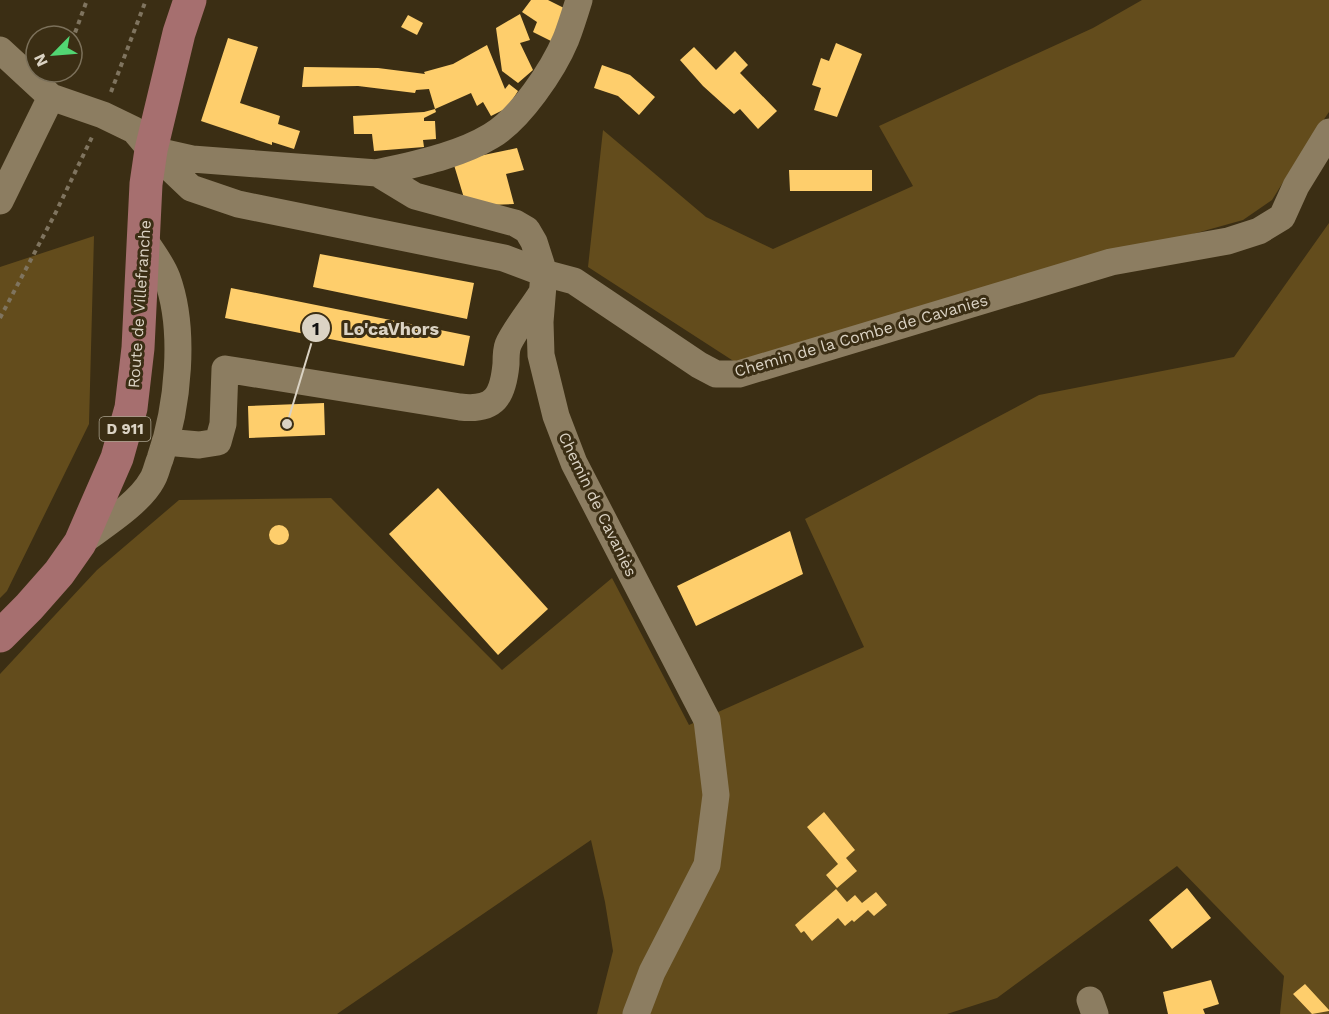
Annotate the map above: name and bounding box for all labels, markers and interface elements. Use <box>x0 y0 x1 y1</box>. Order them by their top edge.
north arrow <box>24 24 84 84</box>
text: N <box>30 51 52 70</box>
street label: Route de Villefranche <box>124 219 155 389</box>
street label: Chemin de la Combe de Cavanies <box>732 290 990 381</box>
callout: Lo'caVhors <box>301 310 451 346</box>
text: 1 <box>312 318 320 339</box>
text: Lo'caVhors <box>343 318 439 339</box>
road number: D 911 <box>100 417 150 441</box>
street label: Chemin de Cavaniès <box>554 429 641 580</box>

